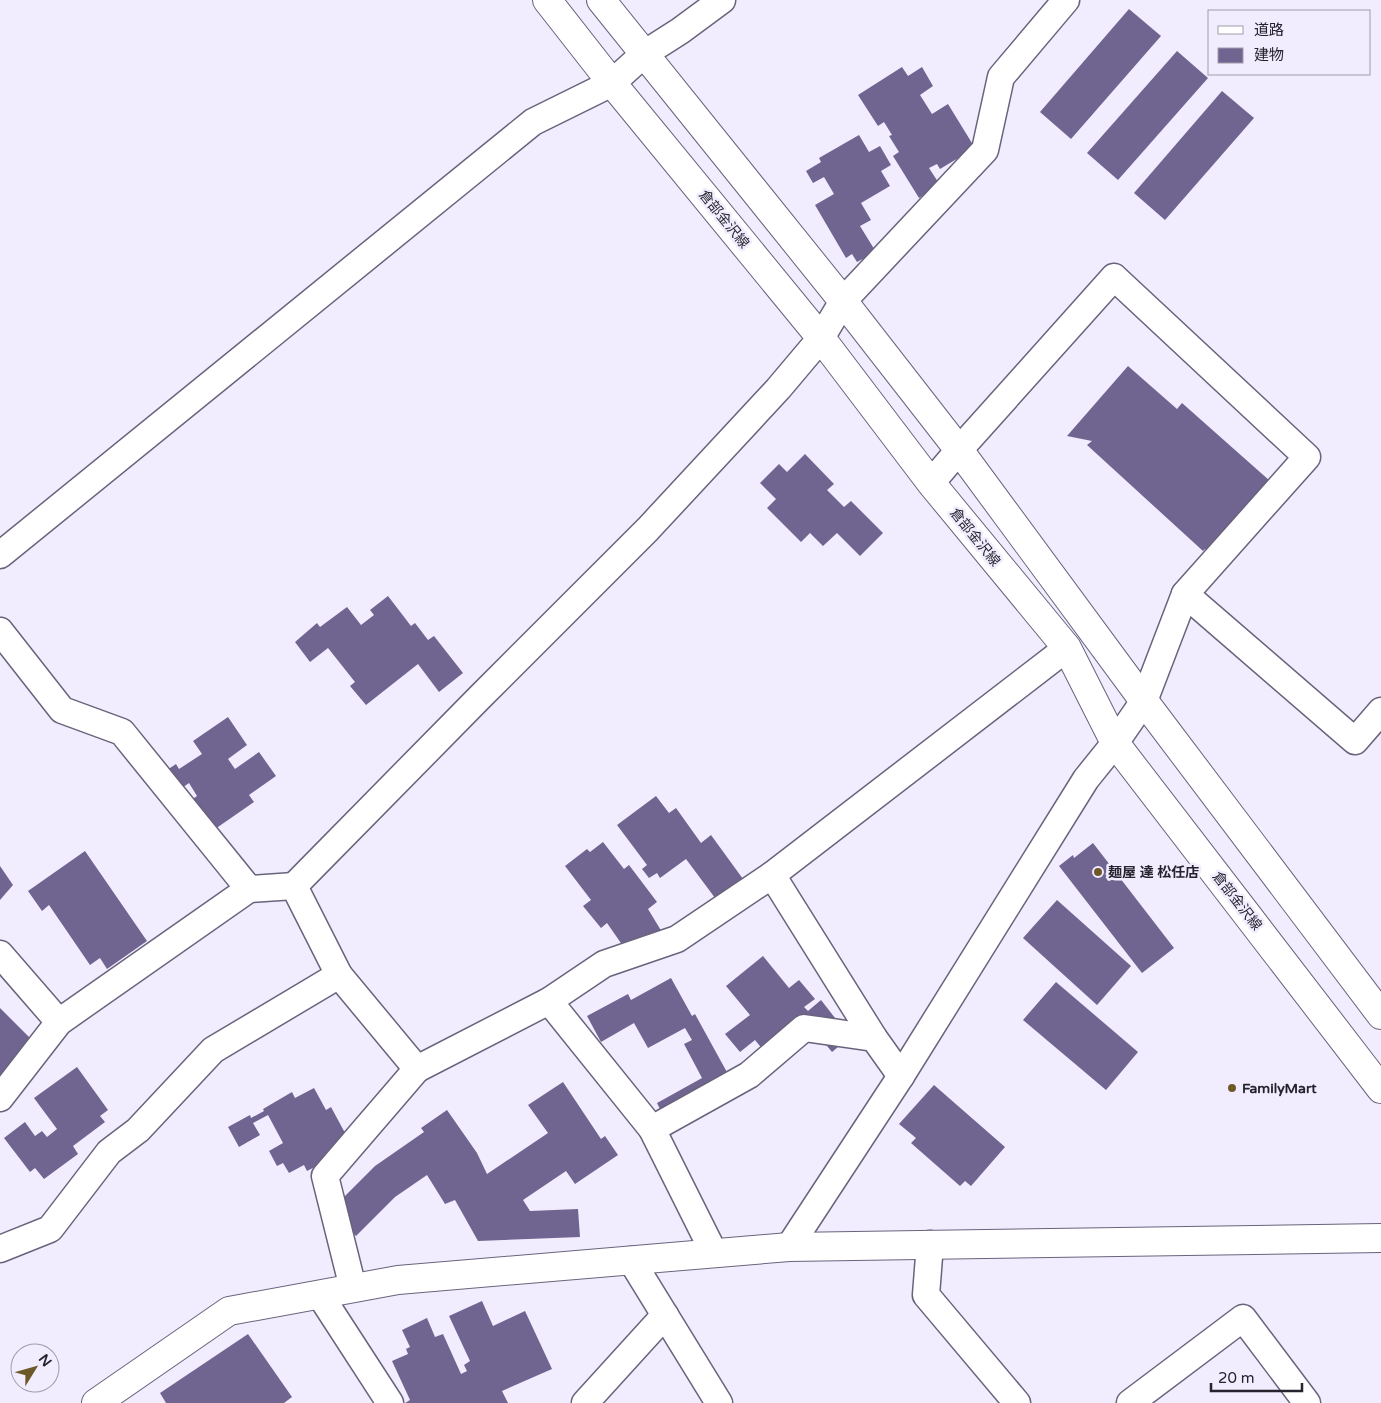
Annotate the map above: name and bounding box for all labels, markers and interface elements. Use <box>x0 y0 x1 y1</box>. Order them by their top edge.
legend <box>1208 10 1371 75</box>
text: 道路 <box>1254 21 1284 39</box>
text: 建物 <box>1254 46 1284 64</box>
street label: 倉部金沢線 <box>695 186 753 252</box>
street label: 倉部金沢線 <box>946 504 1004 570</box>
place label: 麺屋 達 松任店 <box>1108 864 1199 881</box>
marker: 麺屋 達 松任店 <box>1092 866 1104 878</box>
street label: 倉部金沢線 <box>1209 868 1265 934</box>
place label: FamilyMart <box>1242 1080 1317 1097</box>
marker: FamilyMart <box>1226 1082 1238 1094</box>
north arrow <box>10 1343 60 1393</box>
text: N <box>35 1351 55 1370</box>
scale bar <box>1211 1360 1302 1392</box>
text: 20 m <box>1218 1369 1255 1387</box>

